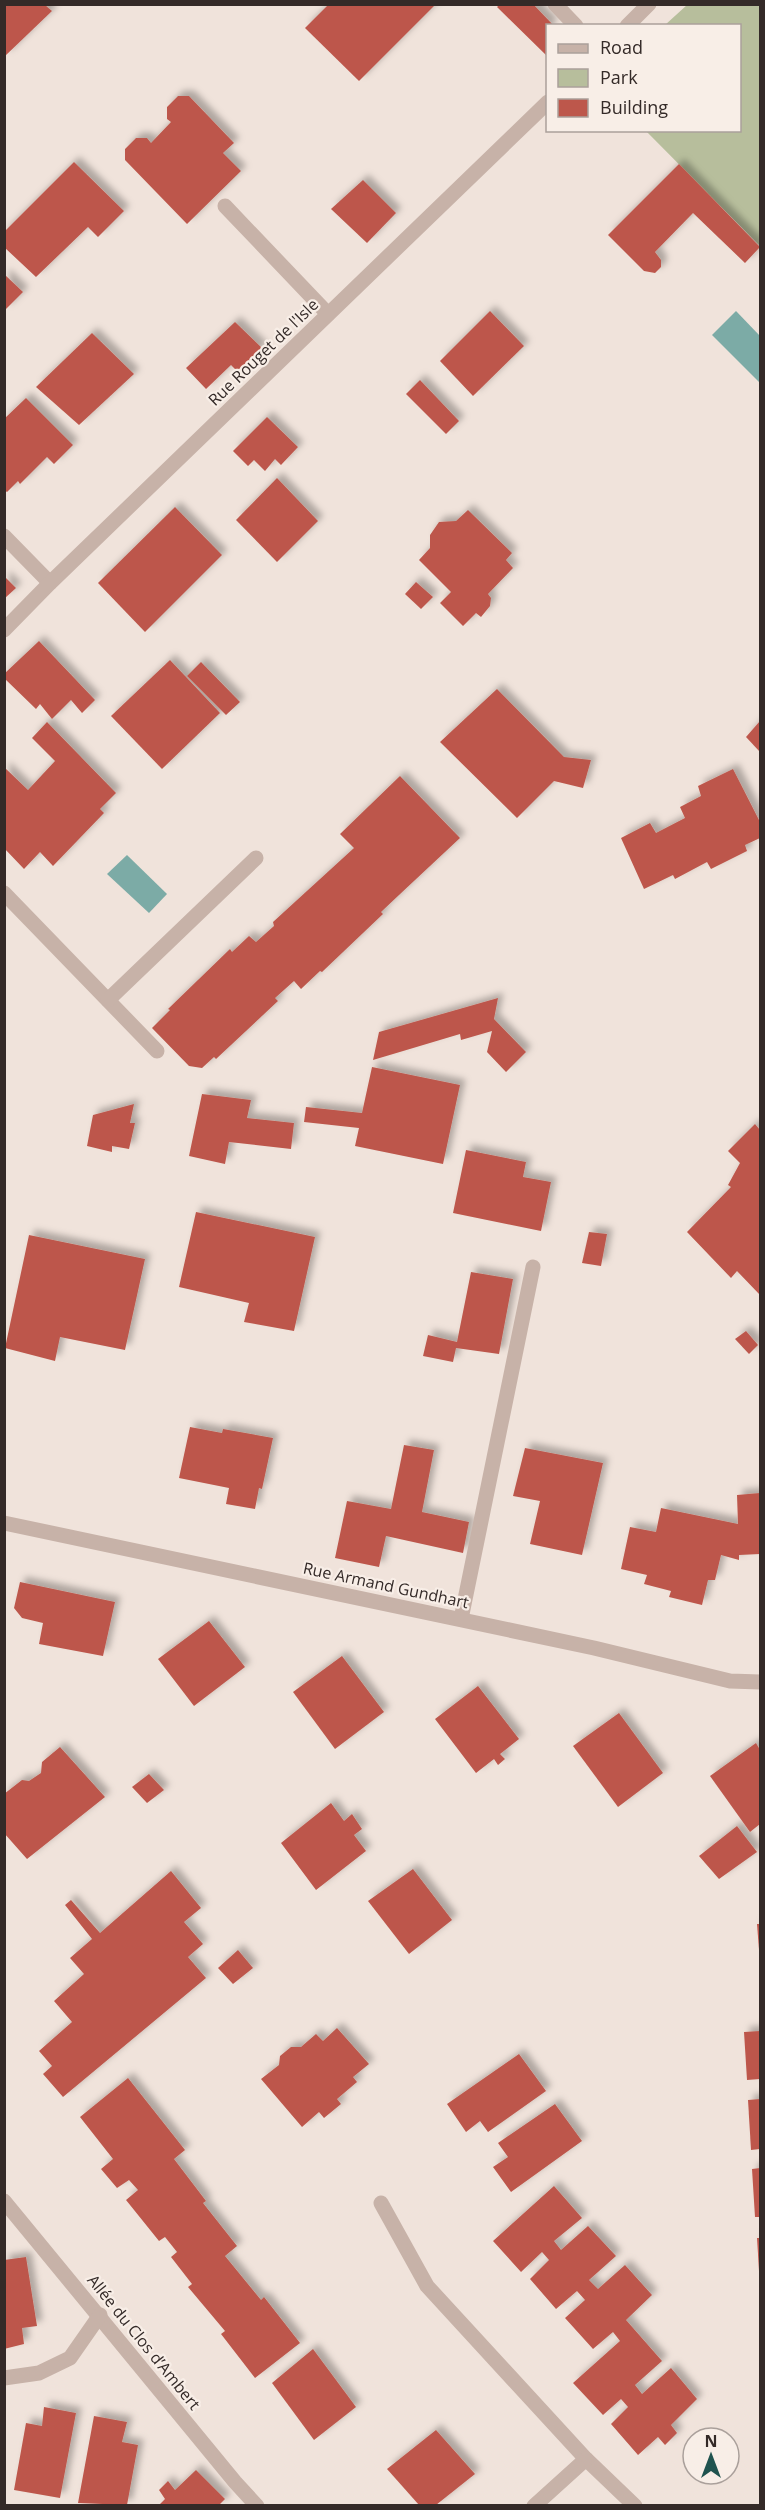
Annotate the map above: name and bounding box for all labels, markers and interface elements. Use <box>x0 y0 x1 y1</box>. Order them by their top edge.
legend <box>546 24 741 132</box>
text: Road <box>600 35 643 59</box>
text: Park <box>600 65 638 89</box>
text: Building <box>600 95 668 119</box>
street label: Rue Rouget de l'Isle <box>203 294 323 410</box>
street label: Rue Armand Gundhart <box>301 1557 471 1613</box>
street label: Allée du Clos d’Ambert <box>83 2270 206 2414</box>
north arrow <box>681 2426 741 2486</box>
text: N <box>704 2430 718 2452</box>

